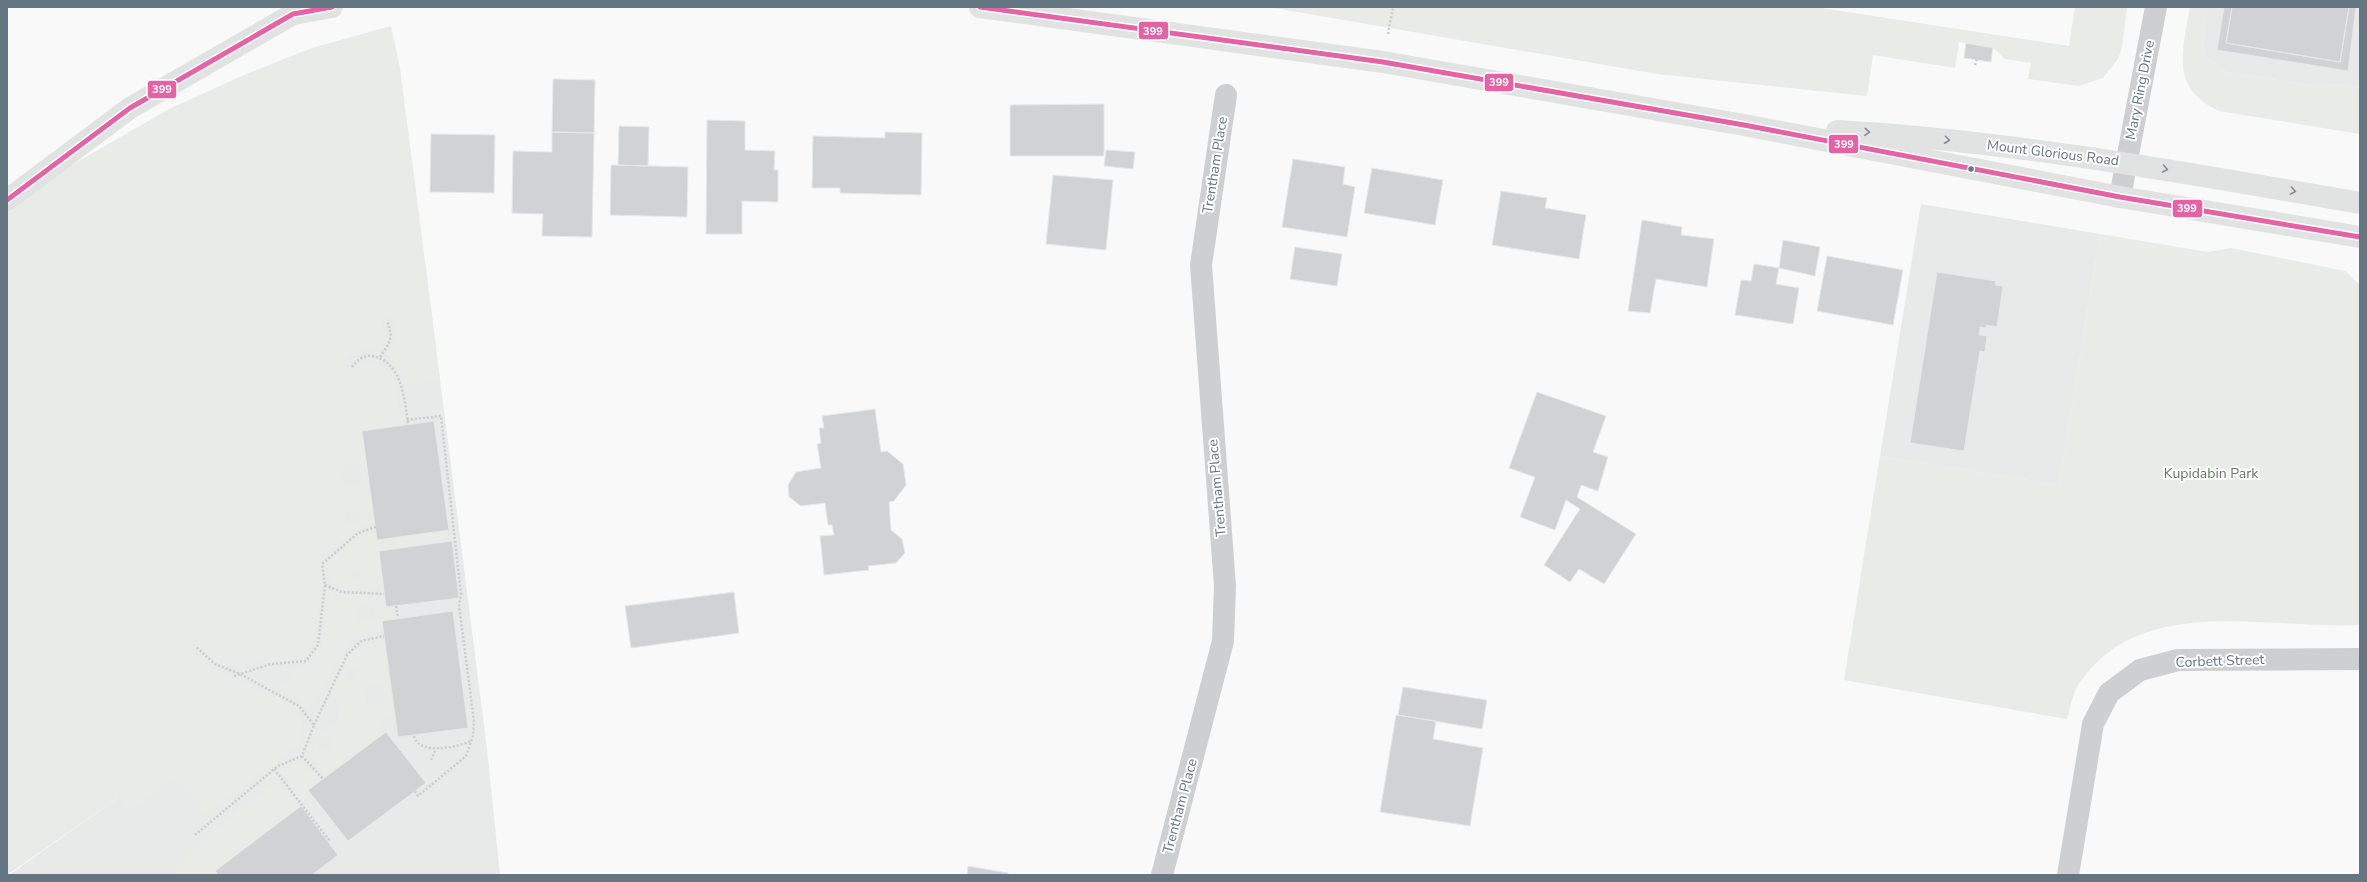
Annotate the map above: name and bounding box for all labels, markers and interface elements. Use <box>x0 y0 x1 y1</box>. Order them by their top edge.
line badge: 399 <box>1138 21 1169 40</box>
text: 399 <box>1143 24 1163 39</box>
street label: Mary Ring Drive <box>2121 39 2159 141</box>
line badge: 399 <box>1484 73 1514 92</box>
text: 399 <box>1489 75 1509 90</box>
line badge: 399 <box>147 80 177 99</box>
text: 399 <box>152 82 172 97</box>
street label: Trentham Place <box>1198 115 1232 215</box>
one-way arrow <box>1864 128 1870 137</box>
line badge: 399 <box>1828 134 1859 154</box>
one-way arrow <box>1944 135 1950 144</box>
street label: Mount Glorious Road <box>1986 135 2120 171</box>
text: 399 <box>1834 137 1854 152</box>
unlabelled marker <box>1966 164 1976 174</box>
one-way arrow <box>2162 164 2168 173</box>
one-way arrow <box>2290 187 2296 195</box>
line badge: 399 <box>2172 199 2203 218</box>
text: 399 <box>2177 201 2197 216</box>
street label: Trentham Place <box>1203 438 1231 538</box>
park label: Kupidabin Park <box>2164 464 2259 483</box>
street label: Corbett Street <box>2175 650 2265 672</box>
street label: Trentham Place <box>1158 756 1202 856</box>

